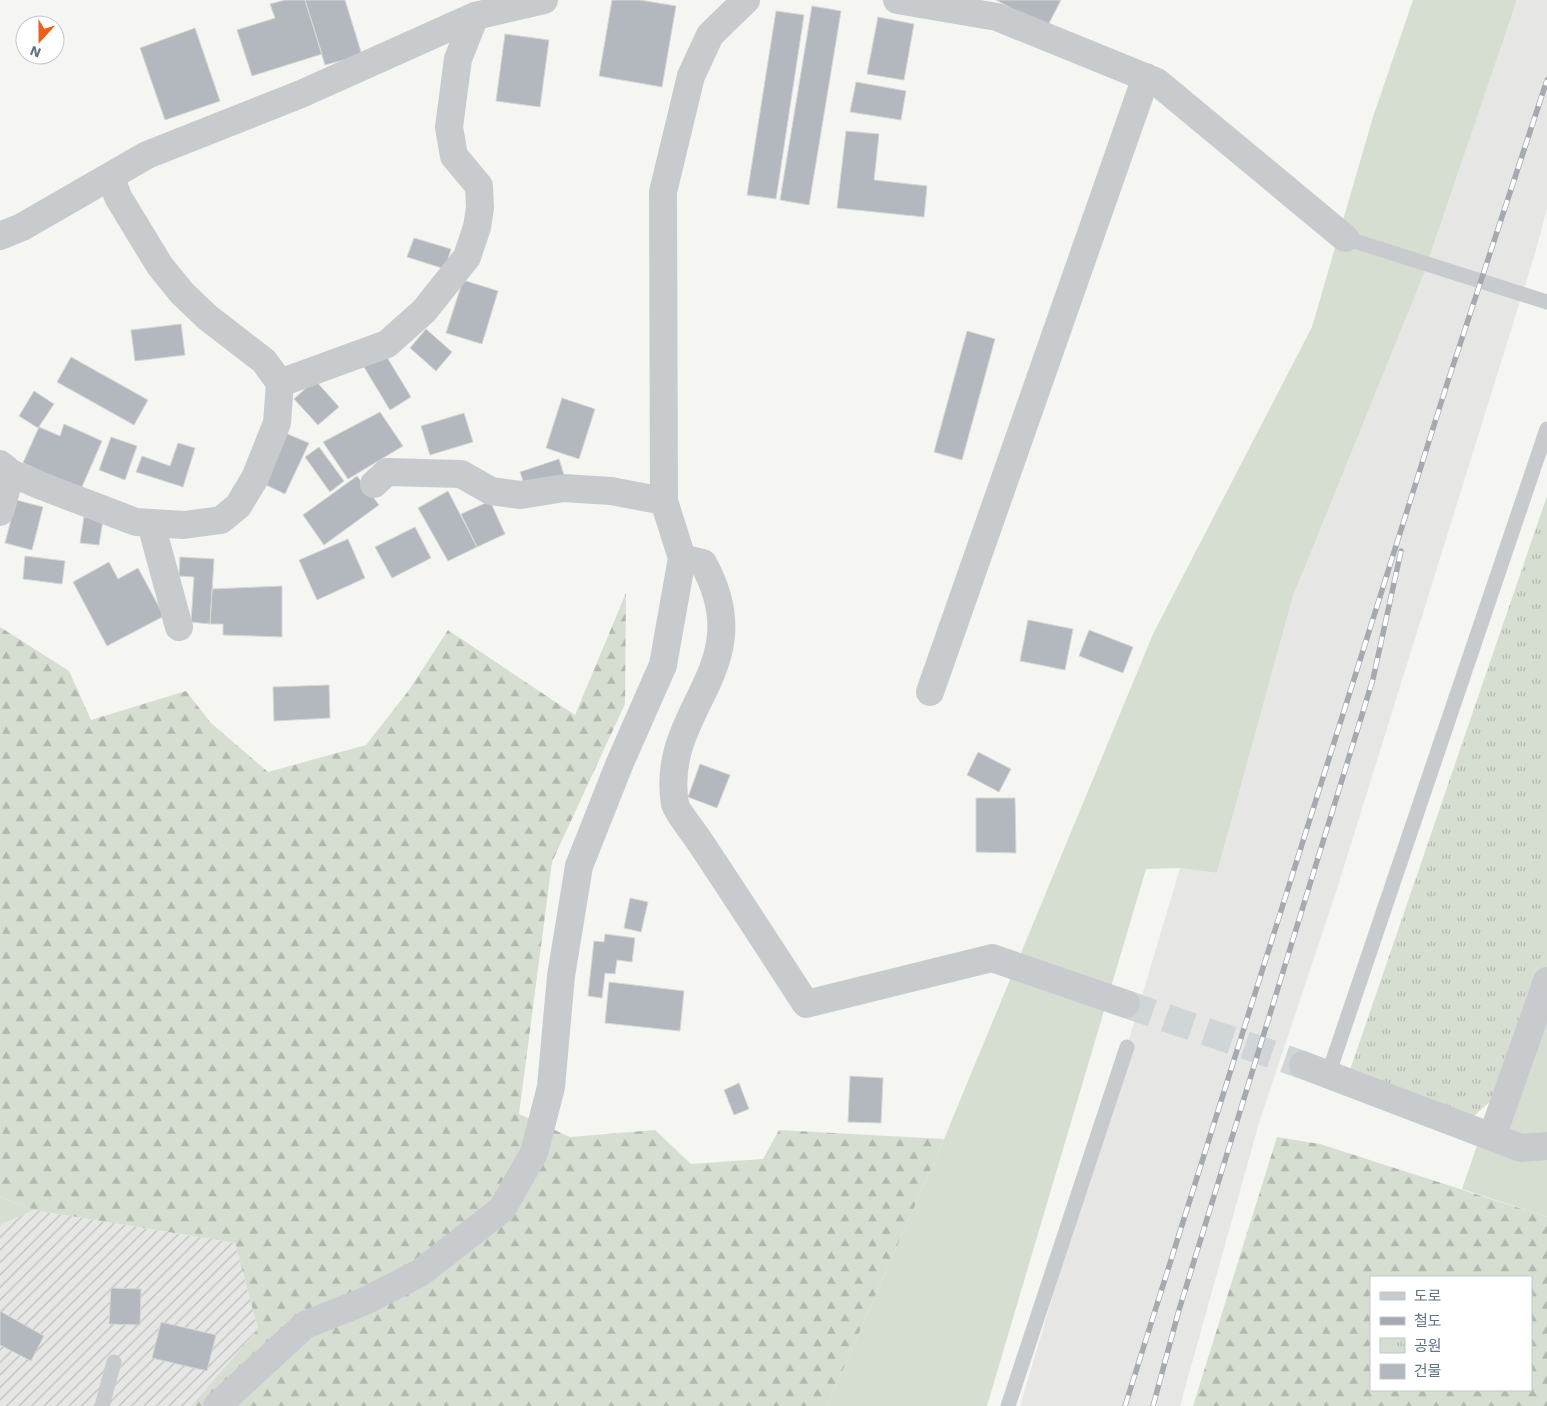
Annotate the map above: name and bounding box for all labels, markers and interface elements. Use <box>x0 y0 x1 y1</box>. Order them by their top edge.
north arrow <box>15 15 65 65</box>
text: N <box>28 43 43 61</box>
legend <box>1370 1276 1532 1391</box>
text: 도로 <box>1414 1287 1442 1305</box>
text: 철도 <box>1414 1312 1442 1330</box>
text: 공원 <box>1414 1337 1442 1355</box>
text: 건물 <box>1414 1362 1442 1380</box>

